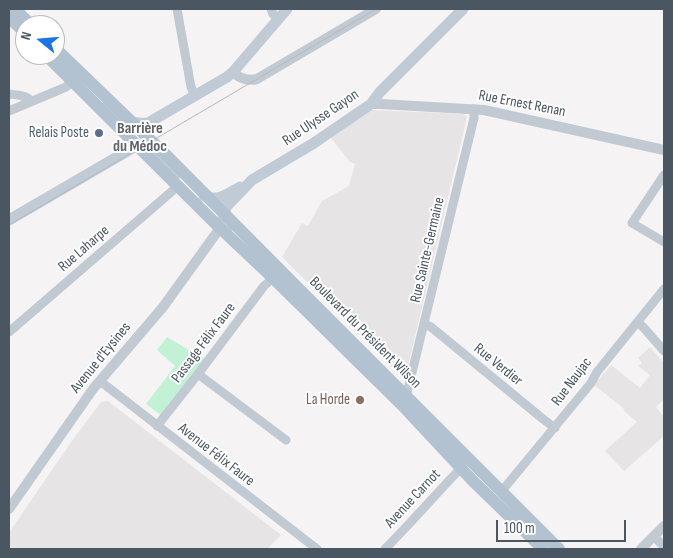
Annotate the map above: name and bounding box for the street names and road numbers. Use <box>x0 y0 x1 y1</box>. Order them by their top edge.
street label: Rue Ulysse Gayon <box>279 86 363 150</box>
street label: Rue Ernest Renan <box>477 87 567 121</box>
street label: Rue Sainte-Germaine <box>407 196 449 304</box>
street label: Rue Laharpe <box>55 222 113 276</box>
street label: Boulevard du Président Wilson <box>305 273 425 393</box>
street label: Passage Félix Faure <box>168 299 240 387</box>
street label: Avenue d'Eysines <box>67 319 135 397</box>
street label: Rue Verdier <box>470 340 526 390</box>
street label: Rue Naujac <box>548 354 596 410</box>
street label: Avenue Félix Faure <box>174 420 258 490</box>
street label: Avenue Carnot <box>381 466 445 532</box>

